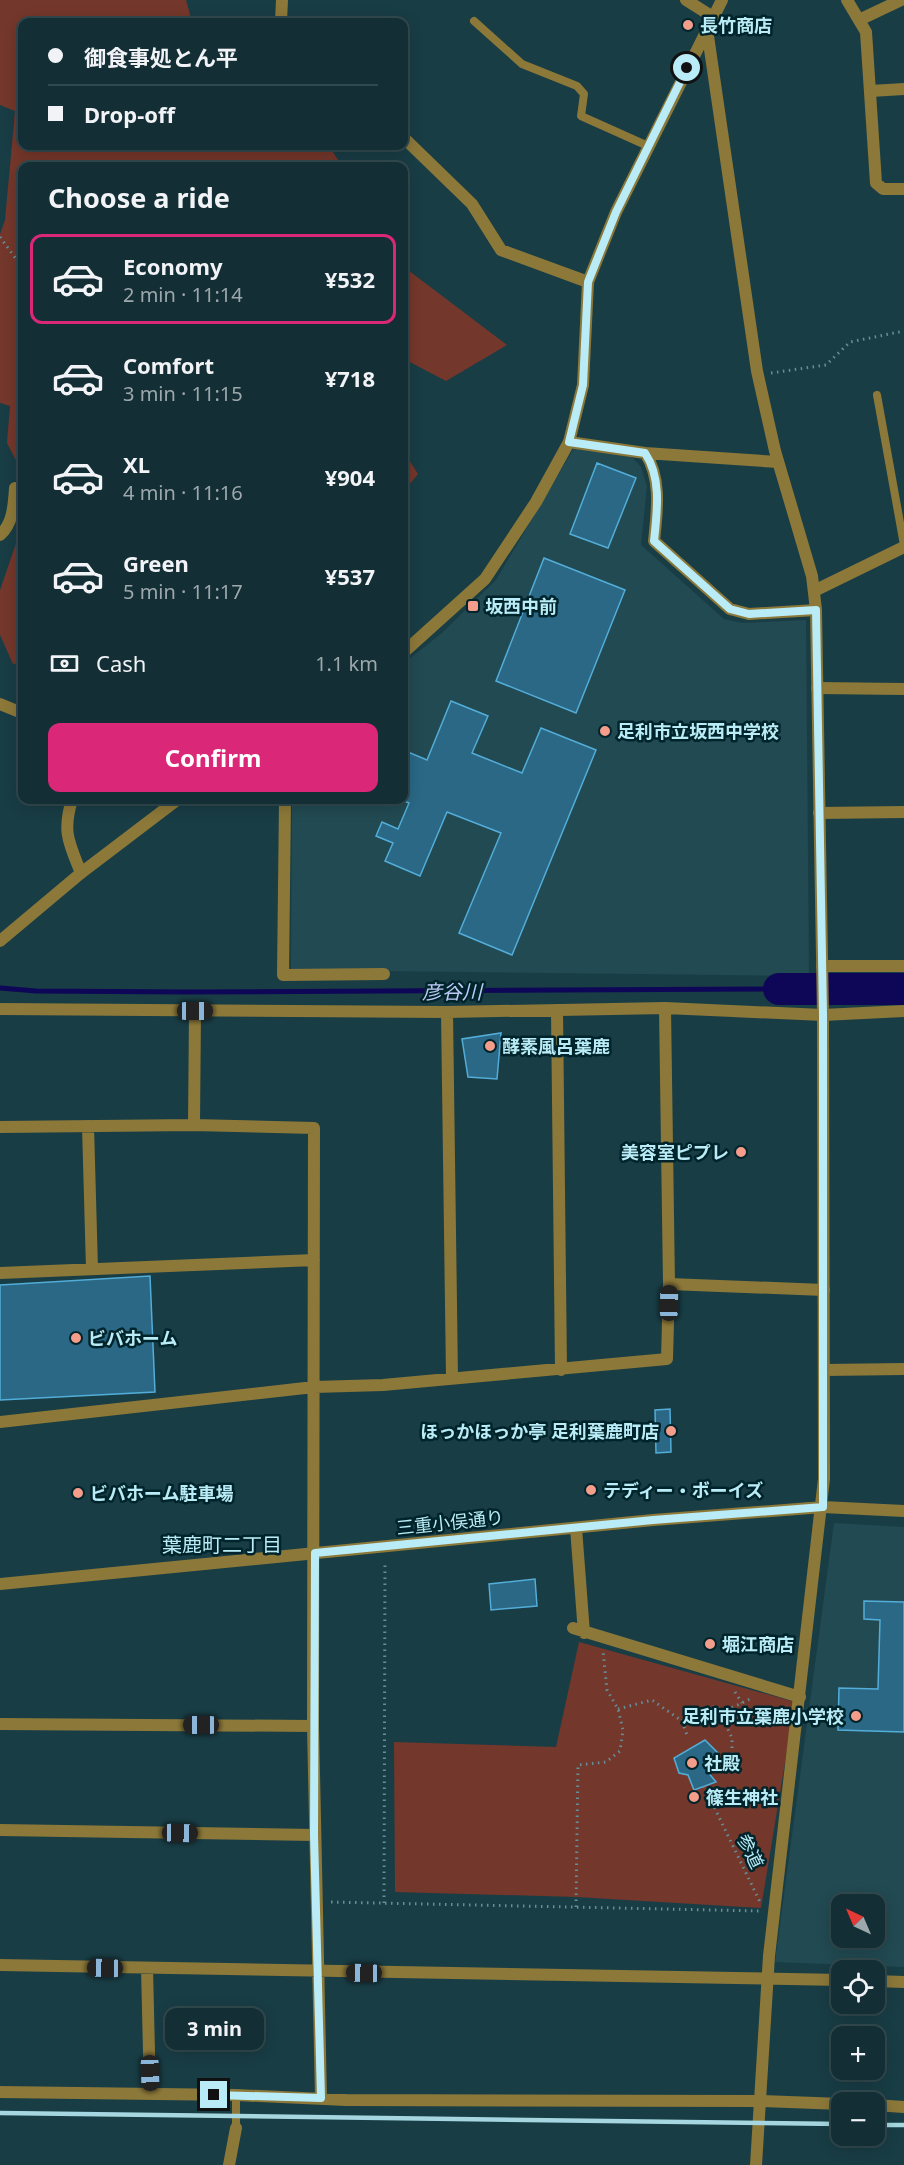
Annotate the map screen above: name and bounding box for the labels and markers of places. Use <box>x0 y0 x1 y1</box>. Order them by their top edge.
place label: 長竹商店 <box>700 13 772 37</box>
marker: 長竹商店 <box>681 18 695 32</box>
place label: 坂西中前 <box>485 594 557 618</box>
marker: 坂西中前 <box>466 599 480 613</box>
place label: 足利市立坂西中学校 <box>617 719 779 743</box>
marker: 足利市立坂西中学校 <box>598 724 612 738</box>
place label: 酵素風呂葉鹿 <box>502 1034 610 1058</box>
marker: 酵素風呂葉鹿 <box>483 1039 497 1053</box>
place label: 美容室ピプレ <box>621 1140 729 1164</box>
marker: 美容室ピプレ <box>734 1145 748 1159</box>
place label: ビバホーム <box>88 1326 177 1350</box>
marker: ビバホーム <box>69 1331 83 1345</box>
place label: ほっかほっか亭 足利葉鹿町店 <box>420 1419 659 1443</box>
marker: ほっかほっか亭 足利葉鹿町店 <box>664 1424 678 1438</box>
place label: テディー・ボーイズ <box>603 1478 763 1502</box>
place label: ビバホーム駐車場 <box>90 1481 233 1505</box>
marker: テディー・ボーイズ <box>584 1483 598 1497</box>
marker: ビバホーム駐車場 <box>71 1486 85 1500</box>
place label: 堀江商店 <box>722 1632 794 1656</box>
marker: 堀江商店 <box>703 1637 717 1651</box>
place label: 足利市立葉鹿小学校 <box>682 1704 844 1728</box>
marker: 足利市立葉鹿小学校 <box>849 1709 863 1723</box>
place label: 社殿 <box>704 1751 740 1775</box>
marker: 社殿 <box>685 1756 699 1770</box>
place label: 篠生神社 <box>706 1785 778 1809</box>
marker: 篠生神社 <box>687 1790 701 1804</box>

